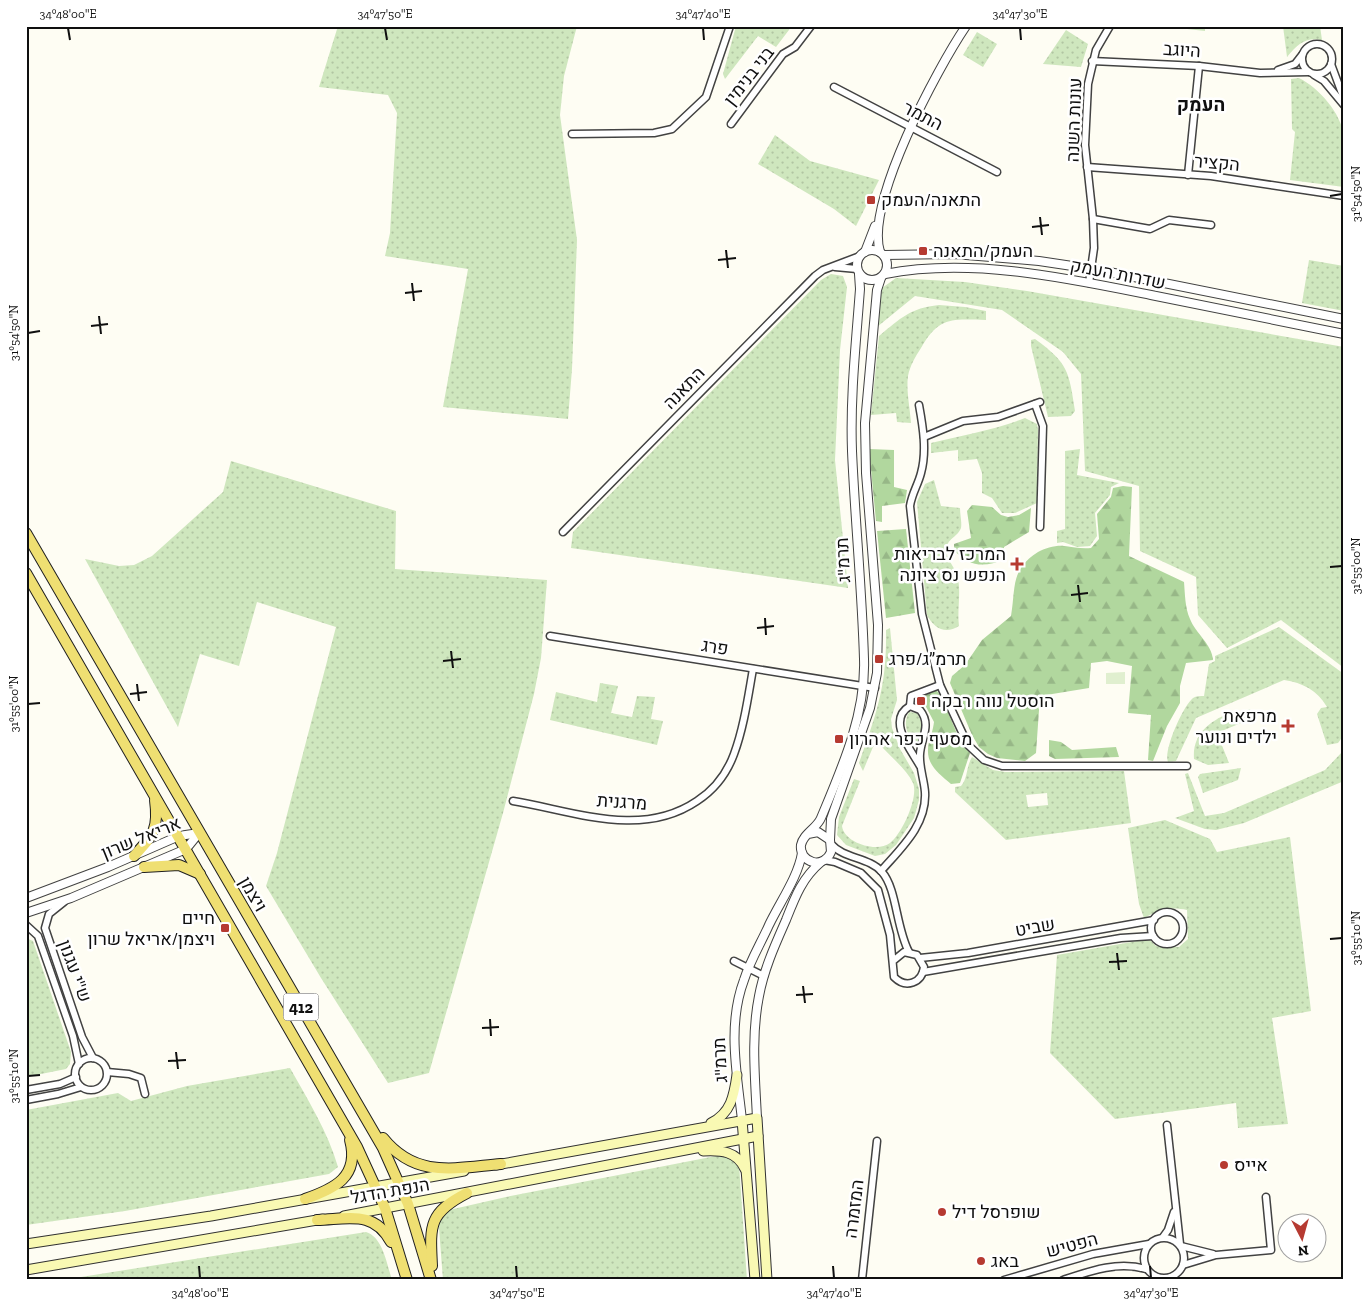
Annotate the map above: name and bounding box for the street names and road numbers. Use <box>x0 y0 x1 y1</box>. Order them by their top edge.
street label: היוגב <box>1162 38 1202 62</box>
street label: בני בנימין <box>719 42 779 110</box>
street label: עונות השנה <box>1062 77 1086 163</box>
street label: התמר <box>899 97 947 135</box>
street label: הקציר <box>1193 150 1241 176</box>
street label: שדרות העמק <box>1068 254 1168 294</box>
street label: התאנה <box>659 362 709 414</box>
street label: תרמ"ג <box>831 537 855 583</box>
street label: פרג <box>700 634 730 660</box>
street label: מרגנית <box>596 789 648 815</box>
street label: אריאל שרון <box>98 812 184 864</box>
street label: ויצמן <box>234 872 272 916</box>
street label: שביט <box>1013 913 1057 941</box>
street label: ש"י עגנון <box>54 937 96 1005</box>
road number: 412 <box>284 994 318 1020</box>
street label: תרמ"ג <box>708 1037 732 1083</box>
street label: הנפת הדגל <box>349 1173 431 1209</box>
street label: המזמרה <box>839 1178 869 1240</box>
street label: הפטיש <box>1044 1228 1100 1262</box>

